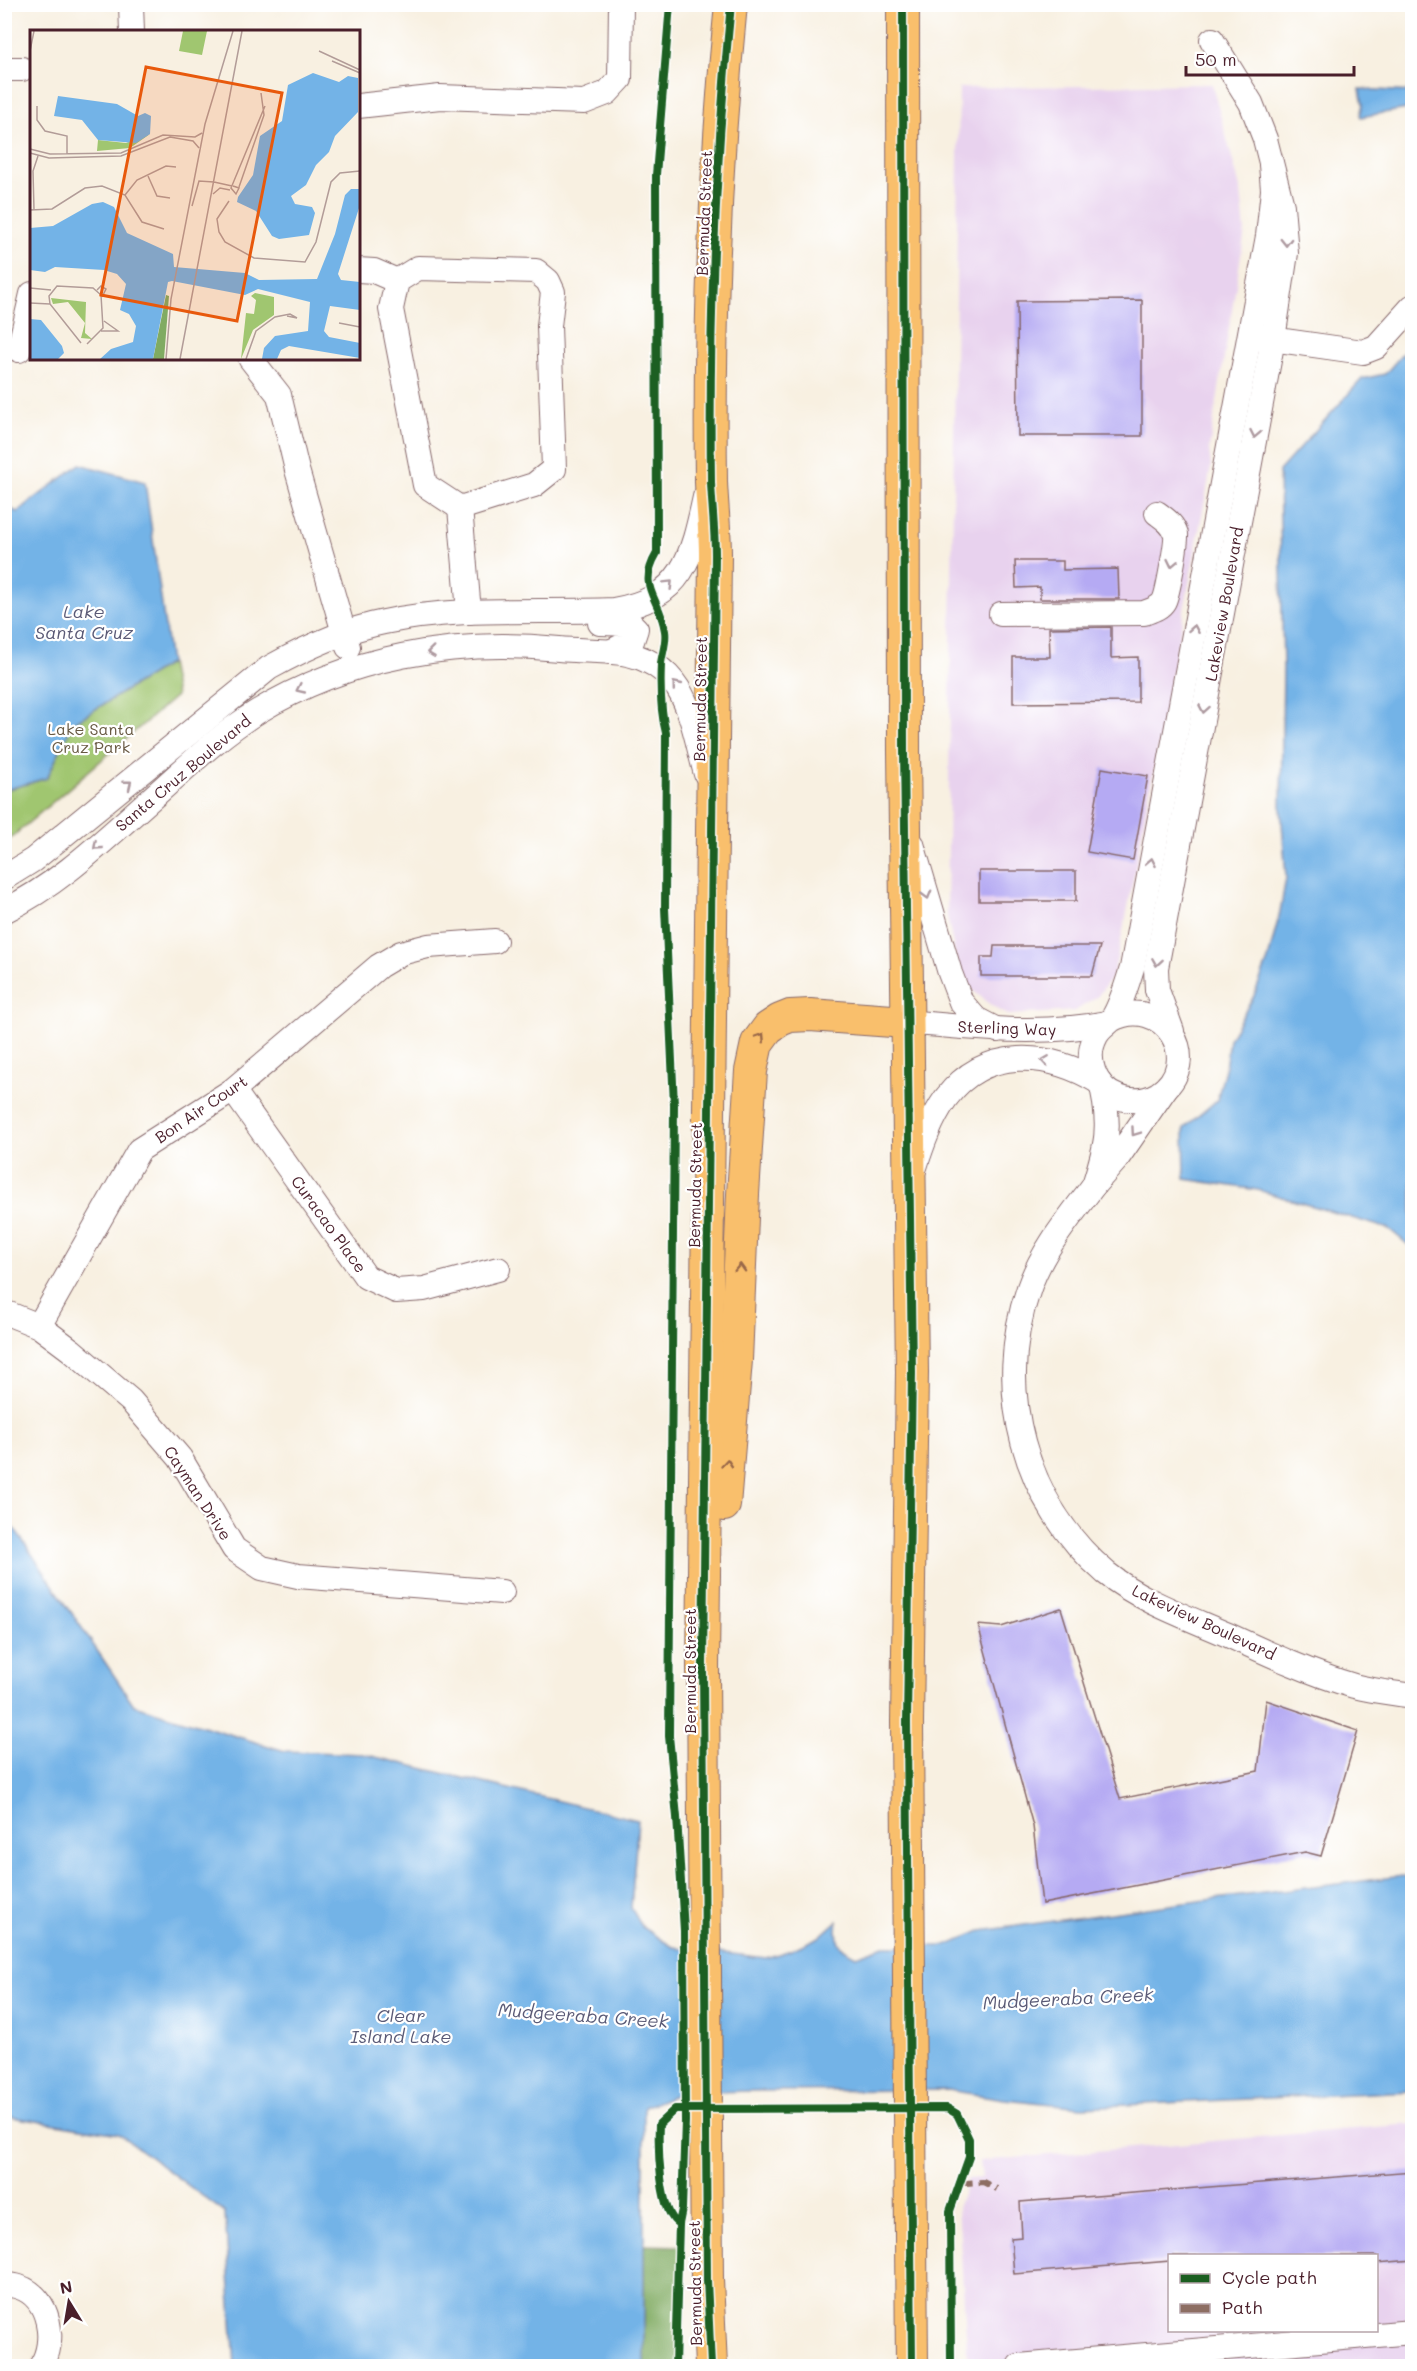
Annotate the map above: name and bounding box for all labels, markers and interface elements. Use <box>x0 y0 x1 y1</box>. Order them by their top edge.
inset map <box>30 30 360 360</box>
scale bar <box>1186 39 1354 77</box>
text: 50 m <box>1195 47 1237 71</box>
street label: Bermuda Street <box>691 150 716 276</box>
one-way arrow <box>1280 237 1292 246</box>
one-way arrow <box>1249 429 1262 439</box>
street label: Lakeview Boulevard <box>1200 525 1247 683</box>
one-way arrow <box>1166 558 1179 568</box>
one-way arrow <box>662 581 673 592</box>
water label: Lake Santa Cruz <box>35 599 134 644</box>
one-way arrow <box>1188 624 1200 633</box>
street label: Bermuda Street <box>688 636 711 762</box>
one-way arrow <box>426 645 436 658</box>
one-way arrow <box>296 681 307 693</box>
one-way arrow <box>672 681 683 692</box>
one-way arrow <box>1198 703 1211 713</box>
street label: Santa Cruz Boulevard <box>110 710 255 836</box>
park label: Lake Santa Cruz Park <box>48 718 134 757</box>
one-way arrow <box>121 780 132 791</box>
one-way arrow <box>93 839 104 850</box>
one-way arrow <box>1144 857 1157 867</box>
one-way arrow <box>920 889 932 900</box>
one-way arrow <box>1152 958 1164 967</box>
street label: Sterling Way <box>957 1015 1057 1040</box>
one-way arrow <box>754 1033 765 1044</box>
one-way arrow <box>1041 1055 1050 1067</box>
street label: Bon Air Court <box>150 1070 251 1147</box>
street label: Bermuda Street <box>683 1122 706 1248</box>
one-way arrow <box>1131 1126 1142 1137</box>
street label: Curacao Place <box>287 1171 372 1276</box>
one-way arrow <box>733 1264 746 1273</box>
street label: Cayman Drive <box>160 1441 237 1544</box>
one-way arrow <box>720 1458 733 1467</box>
street label: Lakeview Boulevard <box>1129 1579 1279 1664</box>
street label: Bermuda Street <box>679 1608 700 1734</box>
water label: Mudgeeraba Creek <box>982 1982 1154 2014</box>
water label: Mudgeeraba Creek <box>497 1997 670 2033</box>
water label: Clear Island Lake <box>351 2003 451 2048</box>
street label: Bermuda Street <box>683 2220 706 2346</box>
legend <box>1168 2254 1378 2332</box>
text: Cycle path <box>1222 2265 1317 2289</box>
north arrow <box>39 2272 99 2332</box>
text: N <box>58 2275 74 2298</box>
text: Path <box>1222 2295 1262 2319</box>

